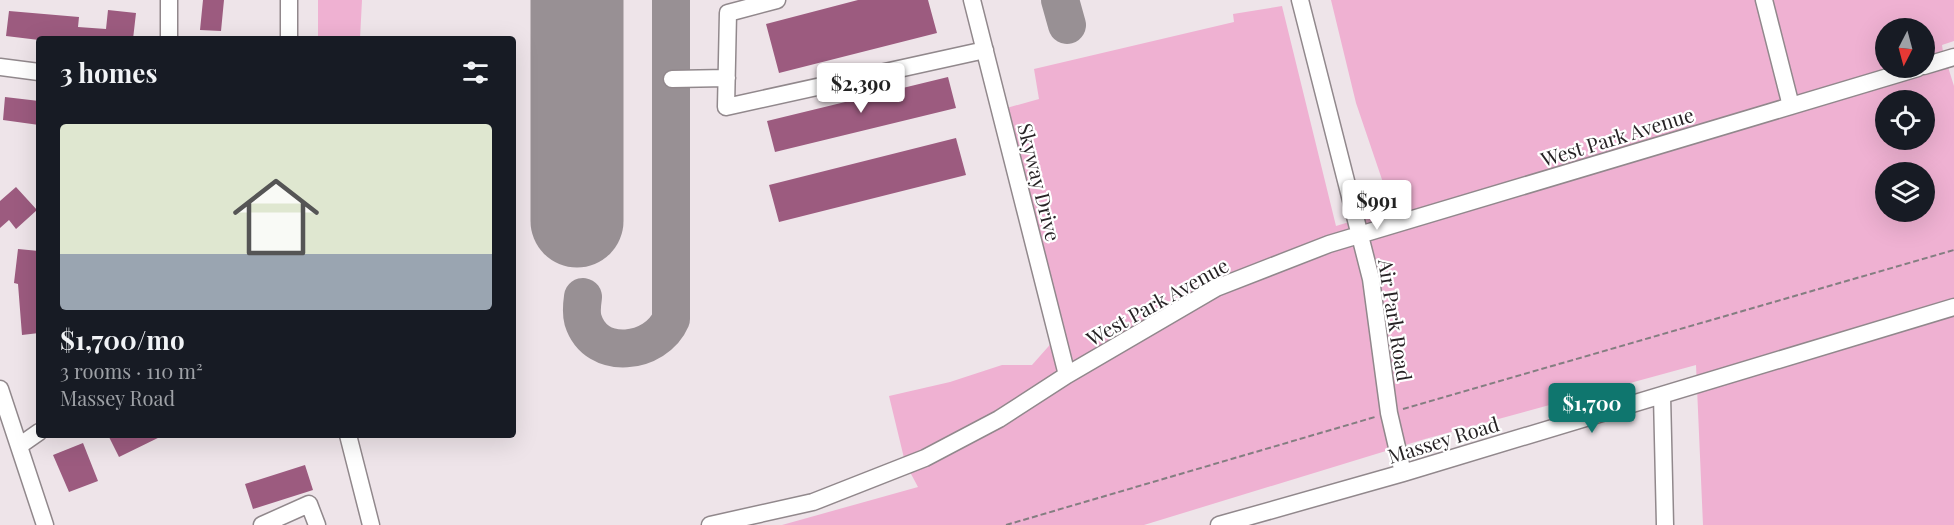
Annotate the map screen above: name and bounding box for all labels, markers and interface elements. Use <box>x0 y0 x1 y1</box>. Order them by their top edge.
north arrow <box>1875 18 1935 78</box>
map controls <box>1875 18 1935 222</box>
text: 3 homes <box>60 55 157 90</box>
icon: filters <box>459 56 492 89</box>
pin: $2,390 <box>812 63 910 114</box>
text: $2,390 <box>831 69 891 96</box>
button: locate <box>1875 90 1935 150</box>
street label: West Park Avenue <box>1536 100 1697 172</box>
street label: Skyway Drive <box>1012 120 1068 244</box>
button: layers <box>1875 162 1935 222</box>
icon: home <box>222 163 330 271</box>
pin: $991 <box>1341 180 1413 231</box>
text: $991 <box>1356 186 1398 213</box>
street label: West Park Avenue <box>1080 251 1233 352</box>
street label: Air Park Road <box>1373 256 1419 383</box>
text: $1,700/mo <box>60 322 185 357</box>
text: 3 rooms · 110 m² <box>60 357 203 384</box>
pin: $1,700 <box>1543 383 1641 434</box>
text: Massey Road <box>60 384 175 411</box>
text: $1,700 <box>1562 389 1622 416</box>
street label: Massey Road <box>1384 409 1502 469</box>

